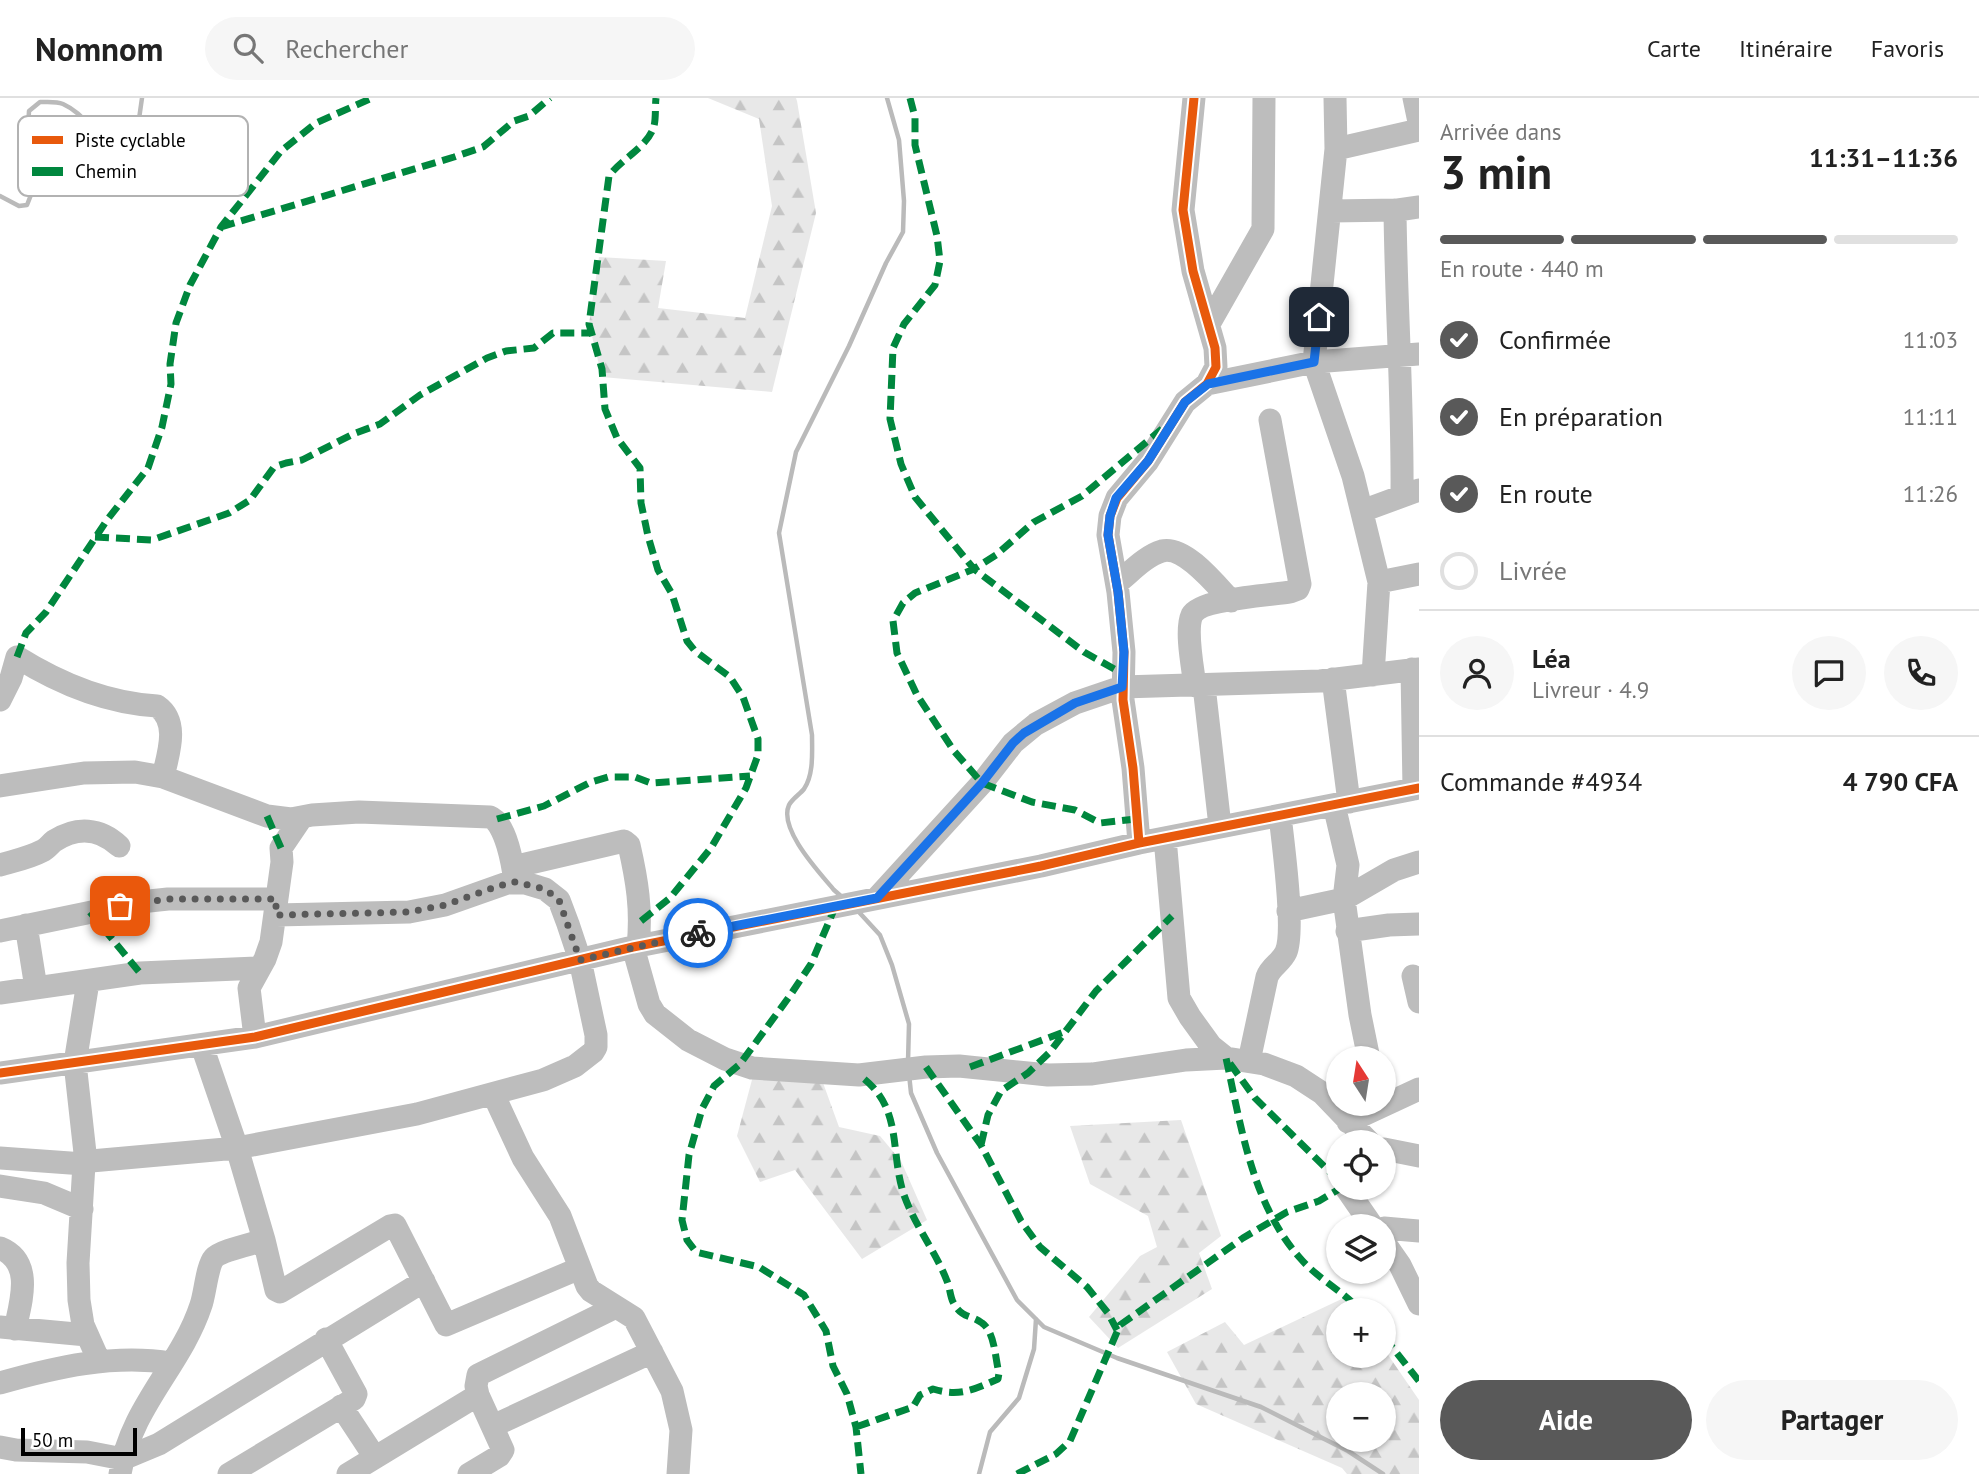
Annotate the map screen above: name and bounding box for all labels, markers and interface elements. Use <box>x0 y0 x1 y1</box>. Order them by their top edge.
search box <box>205 17 695 80</box>
text: Nomnom <box>35 27 163 70</box>
icon: search <box>229 29 267 67</box>
text: Rechercher <box>285 32 408 65</box>
text: Carte <box>1647 33 1701 64</box>
text: Itinéraire <box>1739 33 1833 64</box>
text: Favoris <box>1871 33 1944 64</box>
legend <box>18 116 248 196</box>
text: Arrivée dans <box>1440 117 1561 146</box>
text: Piste cyclable <box>75 128 186 152</box>
text: 11:31–11:36 <box>1809 141 1958 174</box>
text: 3 min <box>1440 142 1552 202</box>
text: Chemin <box>75 159 137 183</box>
text: En route · 440 m <box>1440 254 1604 283</box>
pin <box>1289 287 1349 347</box>
icon: home <box>1300 298 1338 336</box>
icon: check <box>1440 321 1478 359</box>
text: Confirmée <box>1499 323 1611 356</box>
text: 11:03 <box>1903 325 1958 354</box>
icon: check <box>1440 398 1478 436</box>
text: En préparation <box>1499 400 1663 433</box>
text: 11:11 <box>1903 402 1958 431</box>
icon: check <box>1440 475 1478 513</box>
text: En route <box>1499 477 1593 510</box>
text: 11:26 <box>1903 479 1958 508</box>
text: Livrée <box>1499 554 1567 587</box>
button: person <box>1440 636 1514 710</box>
button: chat <box>1792 636 1866 710</box>
button: phone <box>1884 636 1958 710</box>
text: Léa <box>1532 642 1571 675</box>
text: Livreur · 4.9 <box>1532 675 1649 704</box>
text: Commande #4934 <box>1440 765 1642 798</box>
text: 4 790 CFA <box>1843 765 1958 798</box>
pin <box>90 876 150 936</box>
icon: bag <box>101 887 139 925</box>
courier <box>663 898 733 968</box>
icon: bike <box>679 914 717 952</box>
north arrow <box>1326 1046 1396 1116</box>
map controls <box>1326 1046 1396 1452</box>
button: locate <box>1326 1130 1396 1200</box>
button: layers <box>1326 1214 1396 1284</box>
button: + <box>1326 1298 1396 1368</box>
button: Aide <box>1440 1380 1692 1460</box>
button: Partager <box>1706 1380 1958 1460</box>
button: − <box>1326 1382 1396 1452</box>
scale bar <box>21 1425 136 1457</box>
text: 50 m <box>32 1428 73 1452</box>

